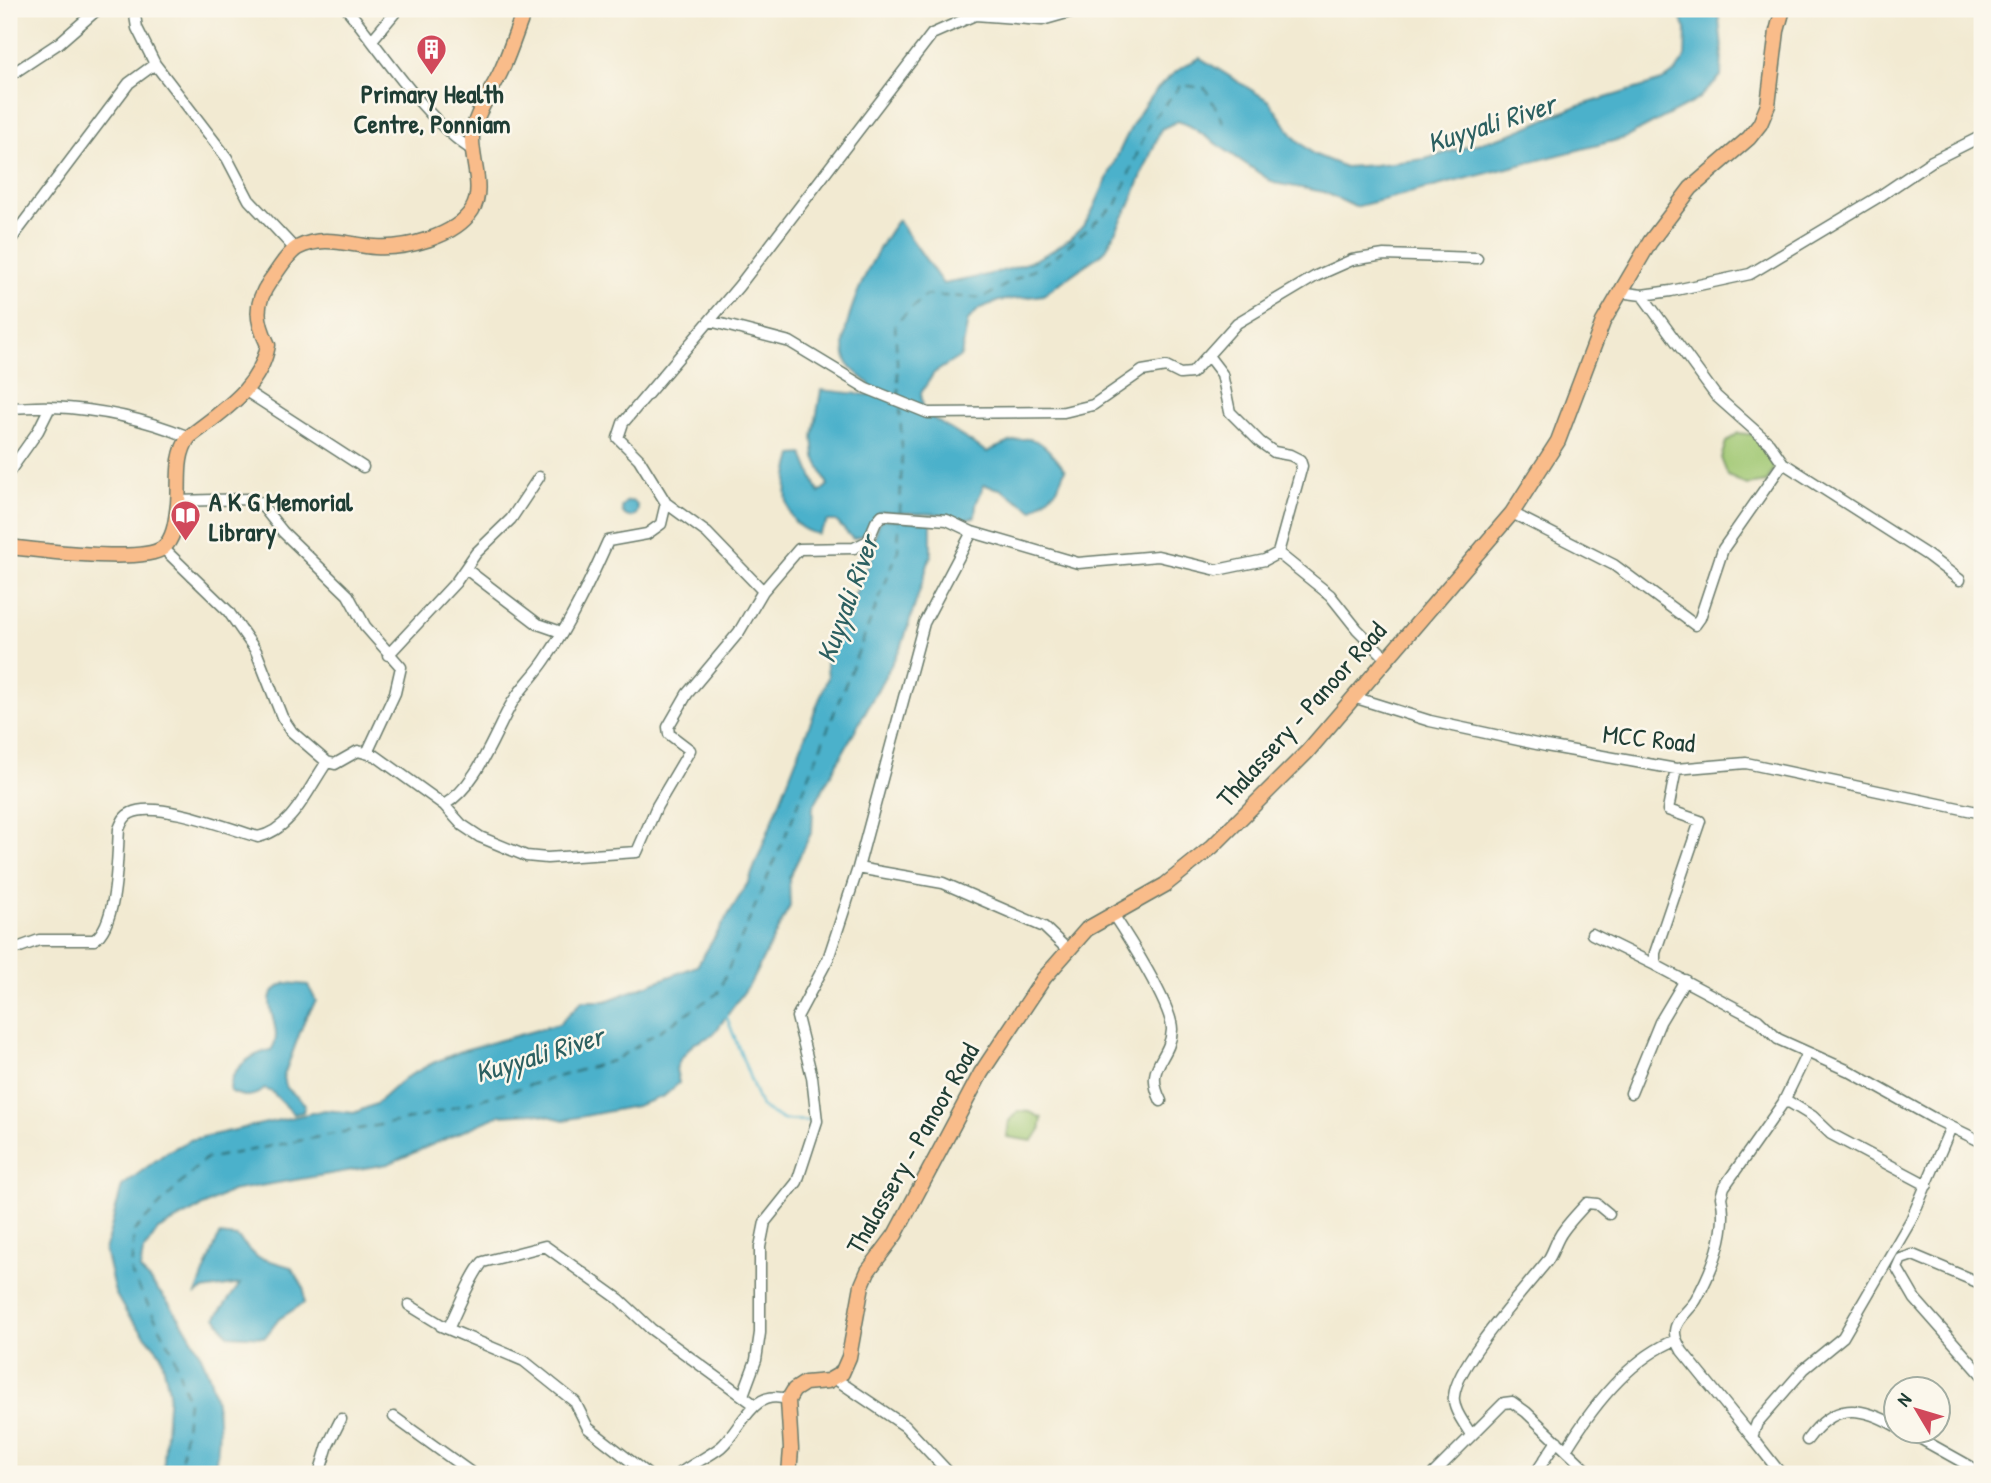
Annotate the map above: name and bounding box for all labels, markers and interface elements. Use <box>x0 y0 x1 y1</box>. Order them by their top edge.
building icon: Primary Health Centre, Ponniam <box>415 33 449 77</box>
place label: Primary Health Centre, Ponniam <box>353 76 511 141</box>
water label: Kuyyali River <box>1422 83 1563 162</box>
place label: A K G Memorial Library <box>209 484 354 550</box>
library icon: A K G Memorial Library <box>169 499 203 543</box>
water label: Kuyyali River <box>806 527 889 668</box>
street label: Thalassery - Panoor Road <box>1208 614 1394 814</box>
street label: MCC Road <box>1601 716 1697 760</box>
water label: Kuyyali River <box>470 1015 611 1092</box>
street label: Thalassery - Panoor Road <box>837 1036 987 1260</box>
north arrow <box>1882 1374 1952 1444</box>
text: N <box>1890 1388 1917 1412</box>

